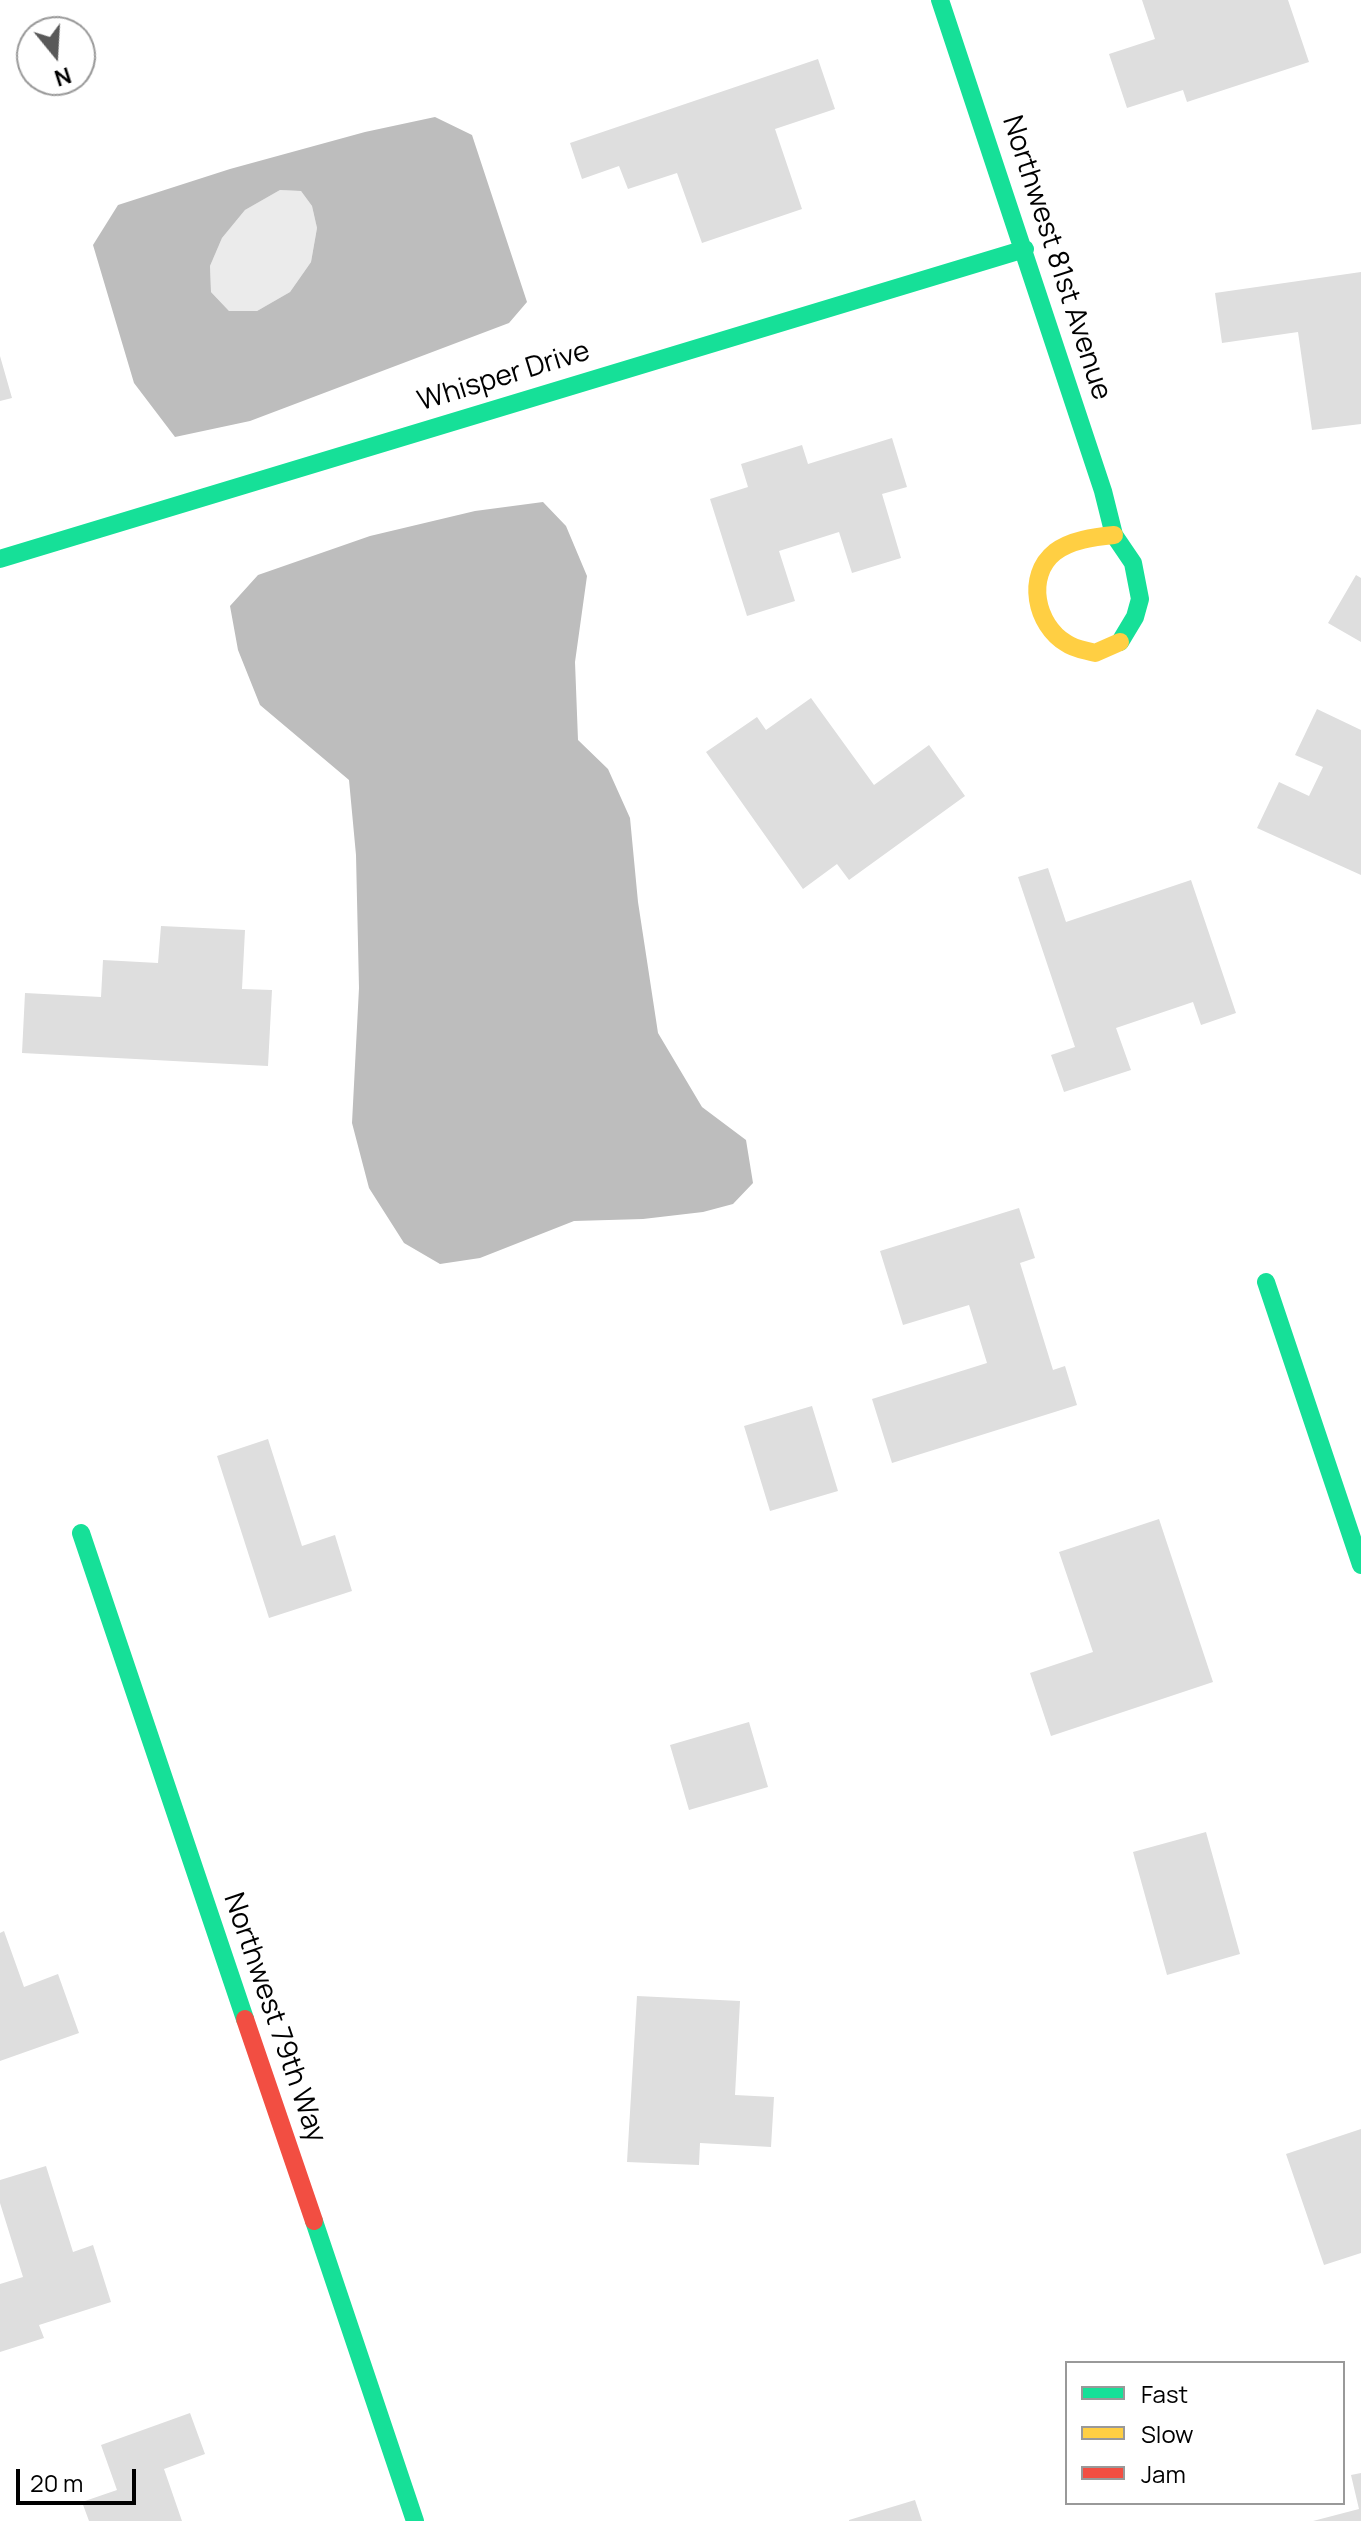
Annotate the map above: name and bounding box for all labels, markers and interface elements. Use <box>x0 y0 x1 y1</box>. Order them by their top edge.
north arrow <box>16 16 96 96</box>
text: N <box>51 60 75 94</box>
street label: Northwest 81st Avenue <box>994 112 1118 404</box>
street label: Whisper Drive <box>414 335 594 419</box>
street label: Northwest 79th Way <box>216 1889 332 2147</box>
legend <box>1065 2361 1345 2505</box>
text: Fast <box>1141 2377 1188 2410</box>
text: Slow <box>1141 2417 1194 2450</box>
scale bar <box>20 2453 140 2503</box>
text: Jam <box>1141 2457 1186 2490</box>
text: 20 m <box>30 2466 83 2499</box>

